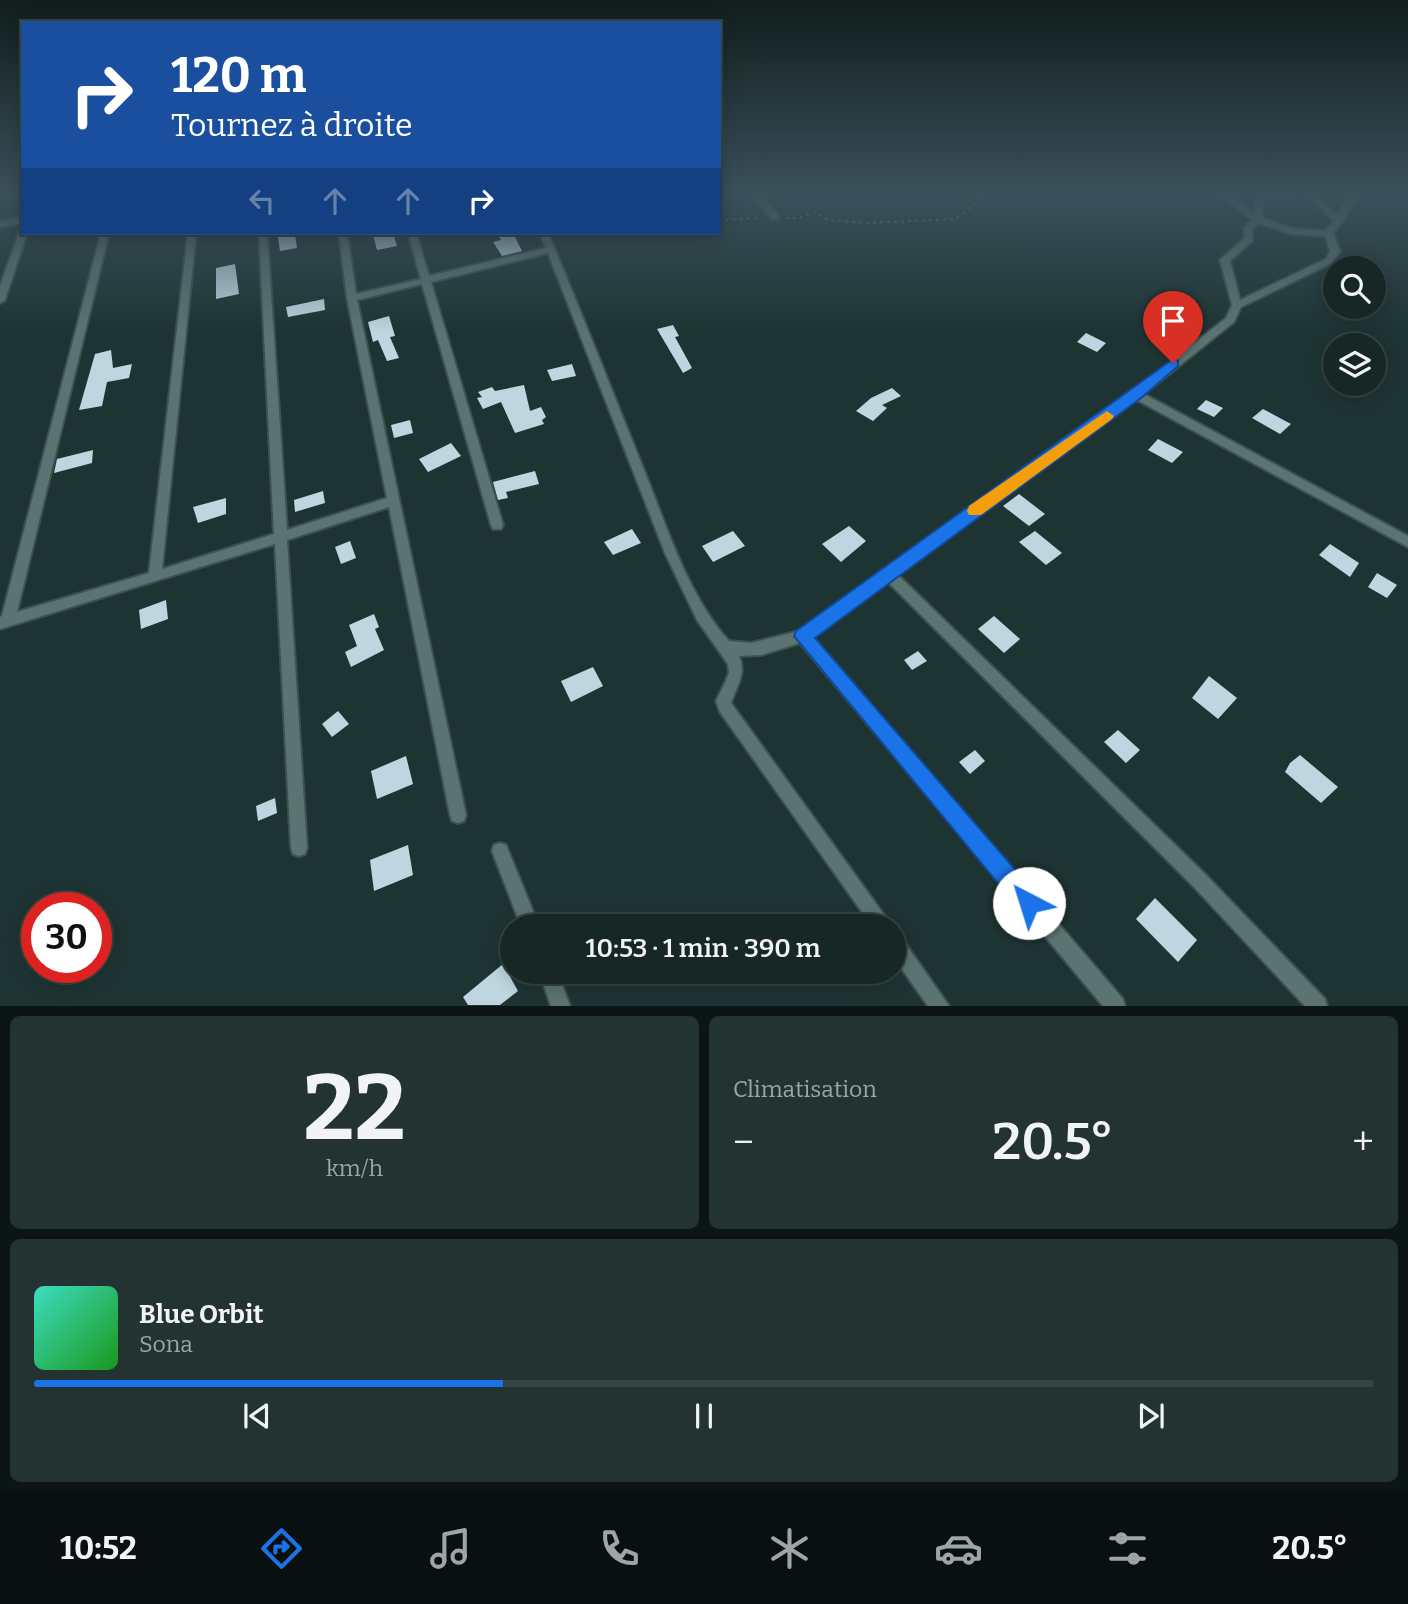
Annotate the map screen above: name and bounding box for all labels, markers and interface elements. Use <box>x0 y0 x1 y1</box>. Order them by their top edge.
text: 120 m <box>171 46 306 105</box>
icon: right <box>56 49 147 140</box>
text: Tournez à droite <box>171 106 413 144</box>
icon: left <box>243 182 281 220</box>
icon: ahead <box>316 182 354 220</box>
icon: ahead <box>389 182 427 220</box>
icon: right <box>462 182 500 220</box>
map controls <box>1323 256 1386 396</box>
button: search <box>1323 256 1386 319</box>
pin <box>1143 291 1203 363</box>
icon: arrive <box>1154 302 1192 340</box>
button: layers <box>1323 333 1386 396</box>
position arrow <box>992 866 1066 940</box>
speed limit sign: 30 <box>21 892 112 983</box>
text: 10:53 · 1 min · 390 m <box>586 933 820 964</box>
text: 22 <box>303 1054 406 1163</box>
text: Climatisation <box>733 1075 877 1103</box>
text: 20.5° <box>992 1110 1114 1173</box>
text: − <box>733 1119 754 1165</box>
text: + <box>1352 1119 1374 1165</box>
text: km/h <box>326 1154 383 1182</box>
text: Blue Orbit <box>139 1299 263 1330</box>
text: Sona <box>139 1330 193 1358</box>
icon: previous <box>238 1397 276 1435</box>
icon: pause <box>685 1397 723 1435</box>
icon: next <box>1132 1397 1170 1435</box>
icon: directions <box>257 1524 306 1573</box>
icon: music <box>426 1524 475 1573</box>
icon: phone <box>595 1524 644 1573</box>
icon: climate <box>765 1524 814 1573</box>
icon: car <box>934 1524 983 1573</box>
icon: filters <box>1103 1524 1152 1573</box>
text: 10:52 <box>60 1529 137 1567</box>
text: 20.5° <box>1272 1529 1348 1567</box>

